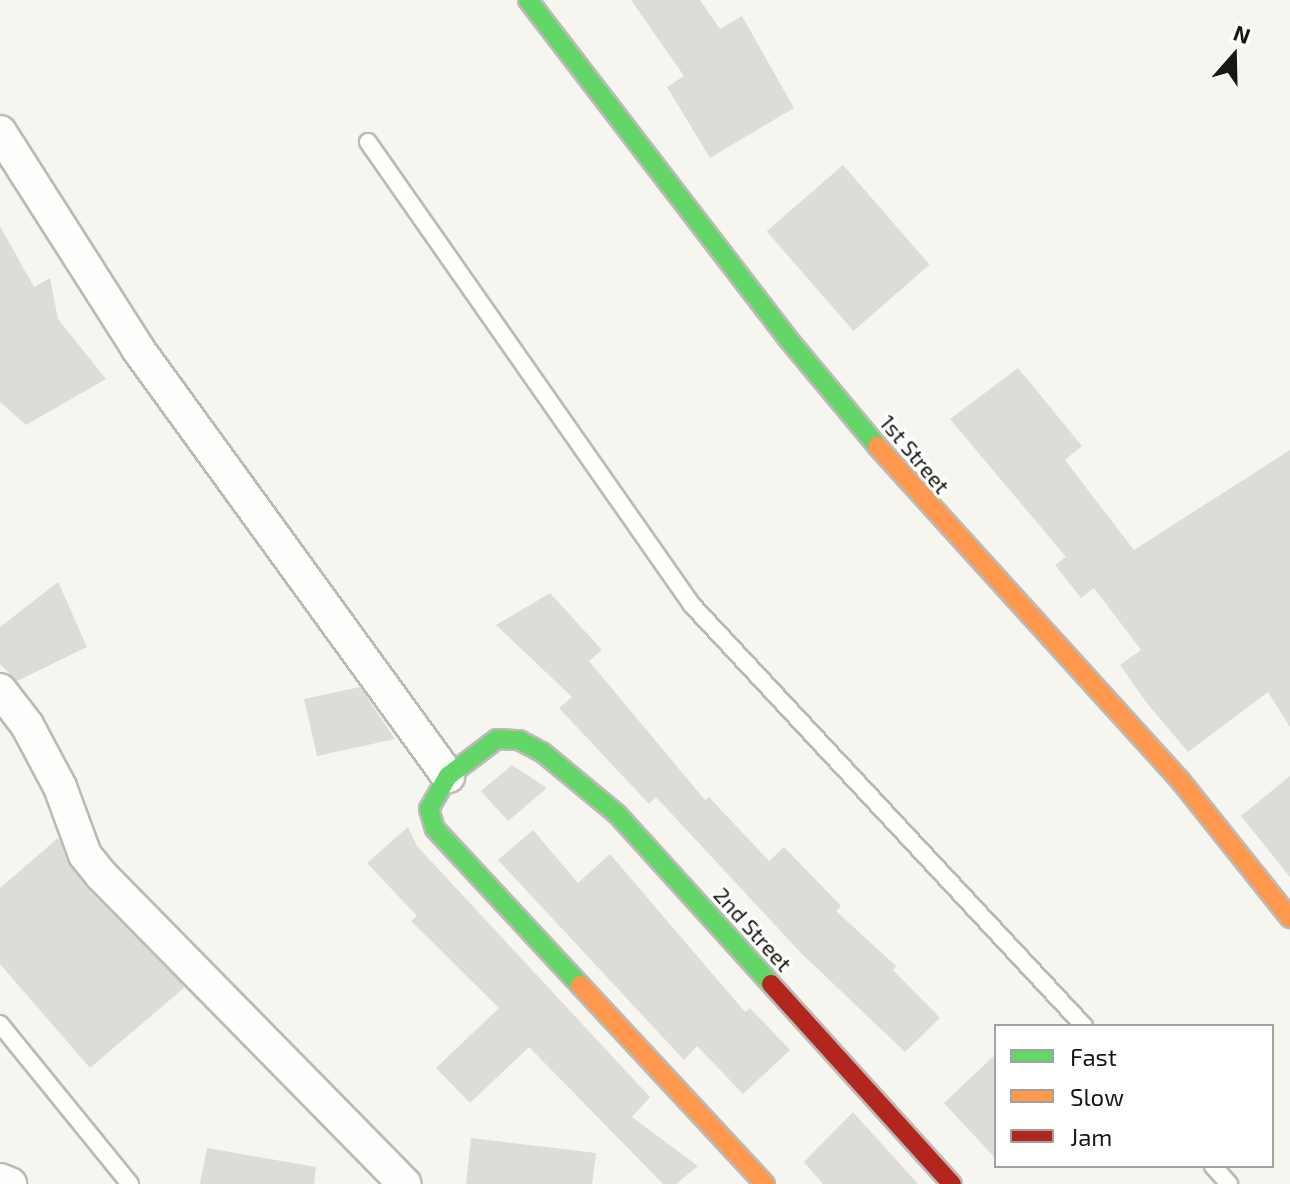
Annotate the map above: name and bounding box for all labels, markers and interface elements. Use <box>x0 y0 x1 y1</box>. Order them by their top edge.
north arrow <box>1194 16 1274 96</box>
text: N <box>1230 19 1254 48</box>
street label: 1st Street <box>875 409 955 499</box>
street label: 2nd Street <box>708 882 798 976</box>
legend <box>994 1024 1274 1168</box>
text: Fast <box>1070 1042 1117 1071</box>
text: Slow <box>1070 1082 1124 1111</box>
text: Jam <box>1070 1122 1112 1151</box>

